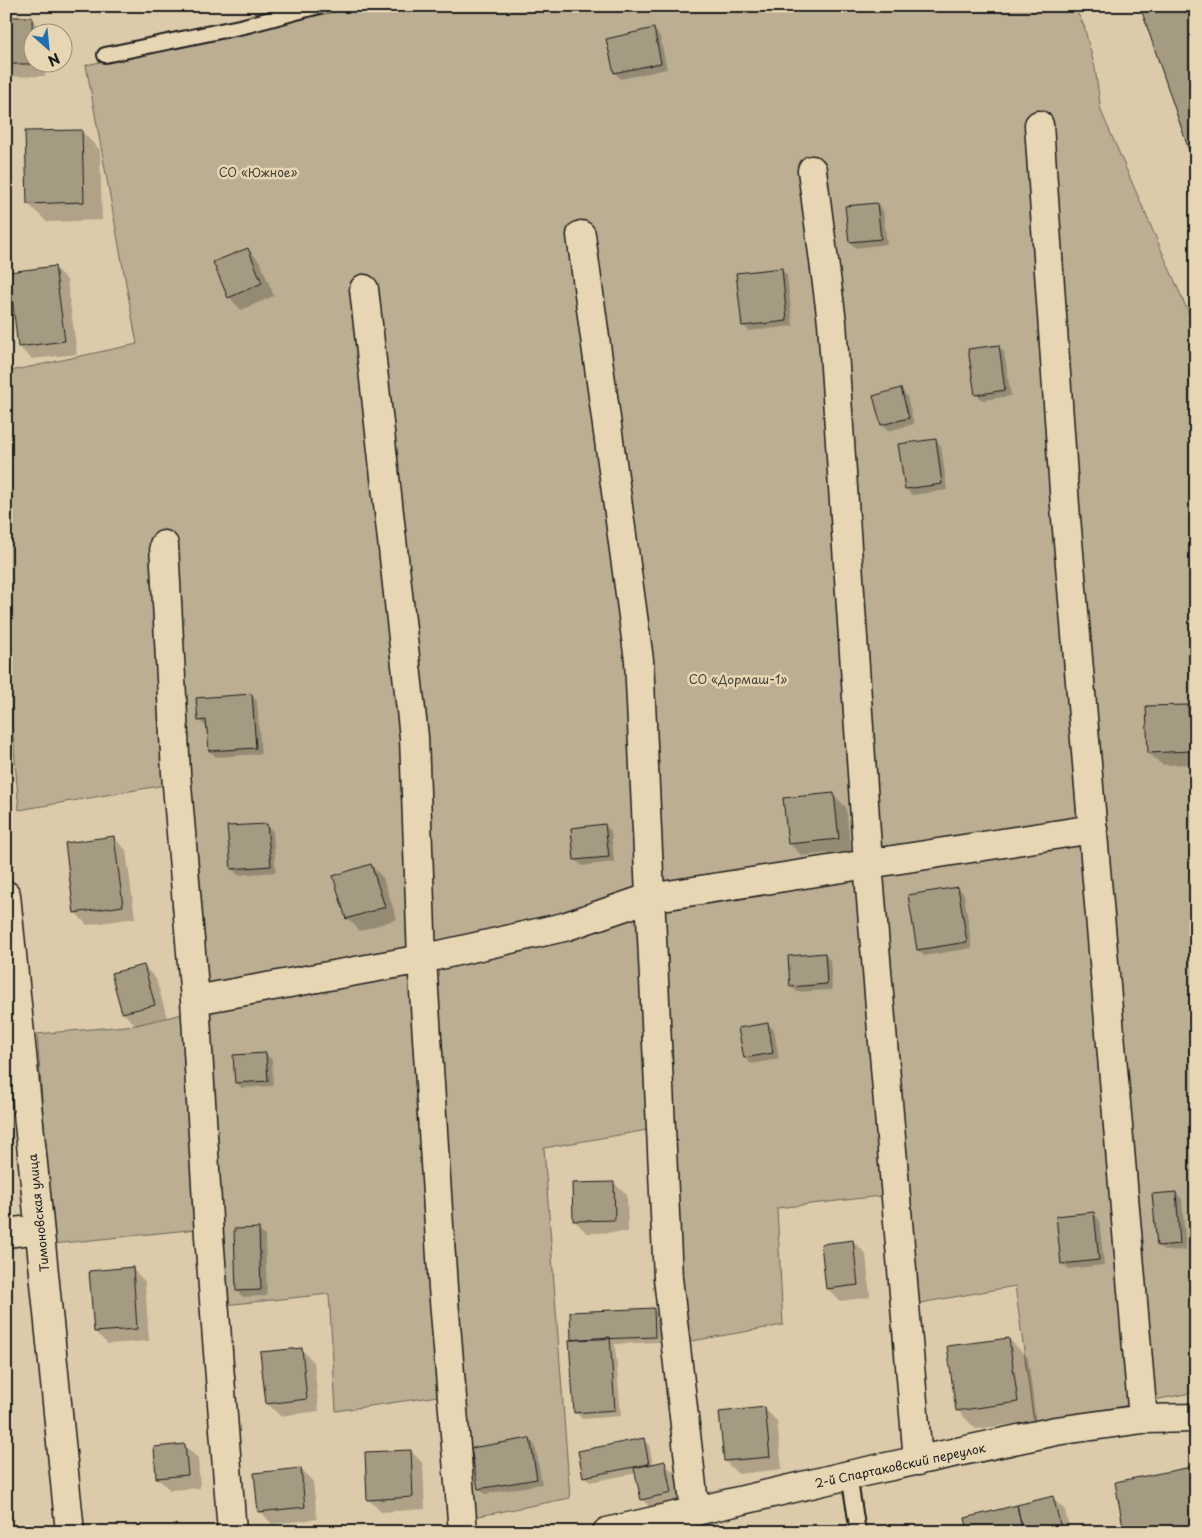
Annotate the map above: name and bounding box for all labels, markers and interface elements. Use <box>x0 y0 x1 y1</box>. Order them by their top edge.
north arrow <box>22 22 72 72</box>
text: N <box>44 48 64 72</box>
park label: СО «Южное» <box>219 163 297 181</box>
park label: СО «Дормаш-1» <box>689 670 787 688</box>
street label: Тимоновская улица <box>23 1153 53 1273</box>
street label: 2-й Спартаковский переулок <box>813 1438 988 1492</box>

